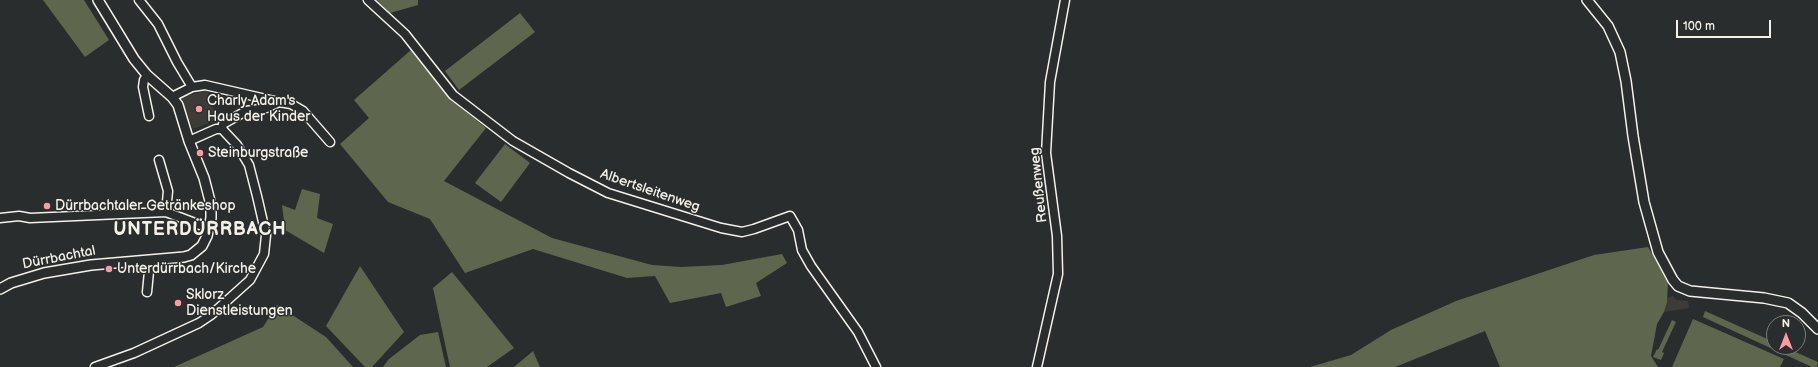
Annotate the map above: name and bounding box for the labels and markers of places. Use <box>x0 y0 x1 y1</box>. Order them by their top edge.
place label: Charly Adam's Haus der Kinder <box>207 93 310 126</box>
marker: Charly Adam's Haus der Kinder <box>194 104 204 114</box>
place label: Steinburgstraße <box>208 145 308 161</box>
marker: Steinburgstraße <box>195 148 205 158</box>
place label: Dürrbachtaler Getränkeshop <box>55 198 236 214</box>
marker: Dürrbachtaler Getränkeshop <box>42 201 52 211</box>
place label: Unterdürrbach/Kirche <box>117 261 256 277</box>
marker: Unterdürrbach/Kirche <box>104 264 114 274</box>
place label: Sklorz Dienstleistungen <box>186 287 293 320</box>
marker: Sklorz Dienstleistungen <box>173 298 183 308</box>

